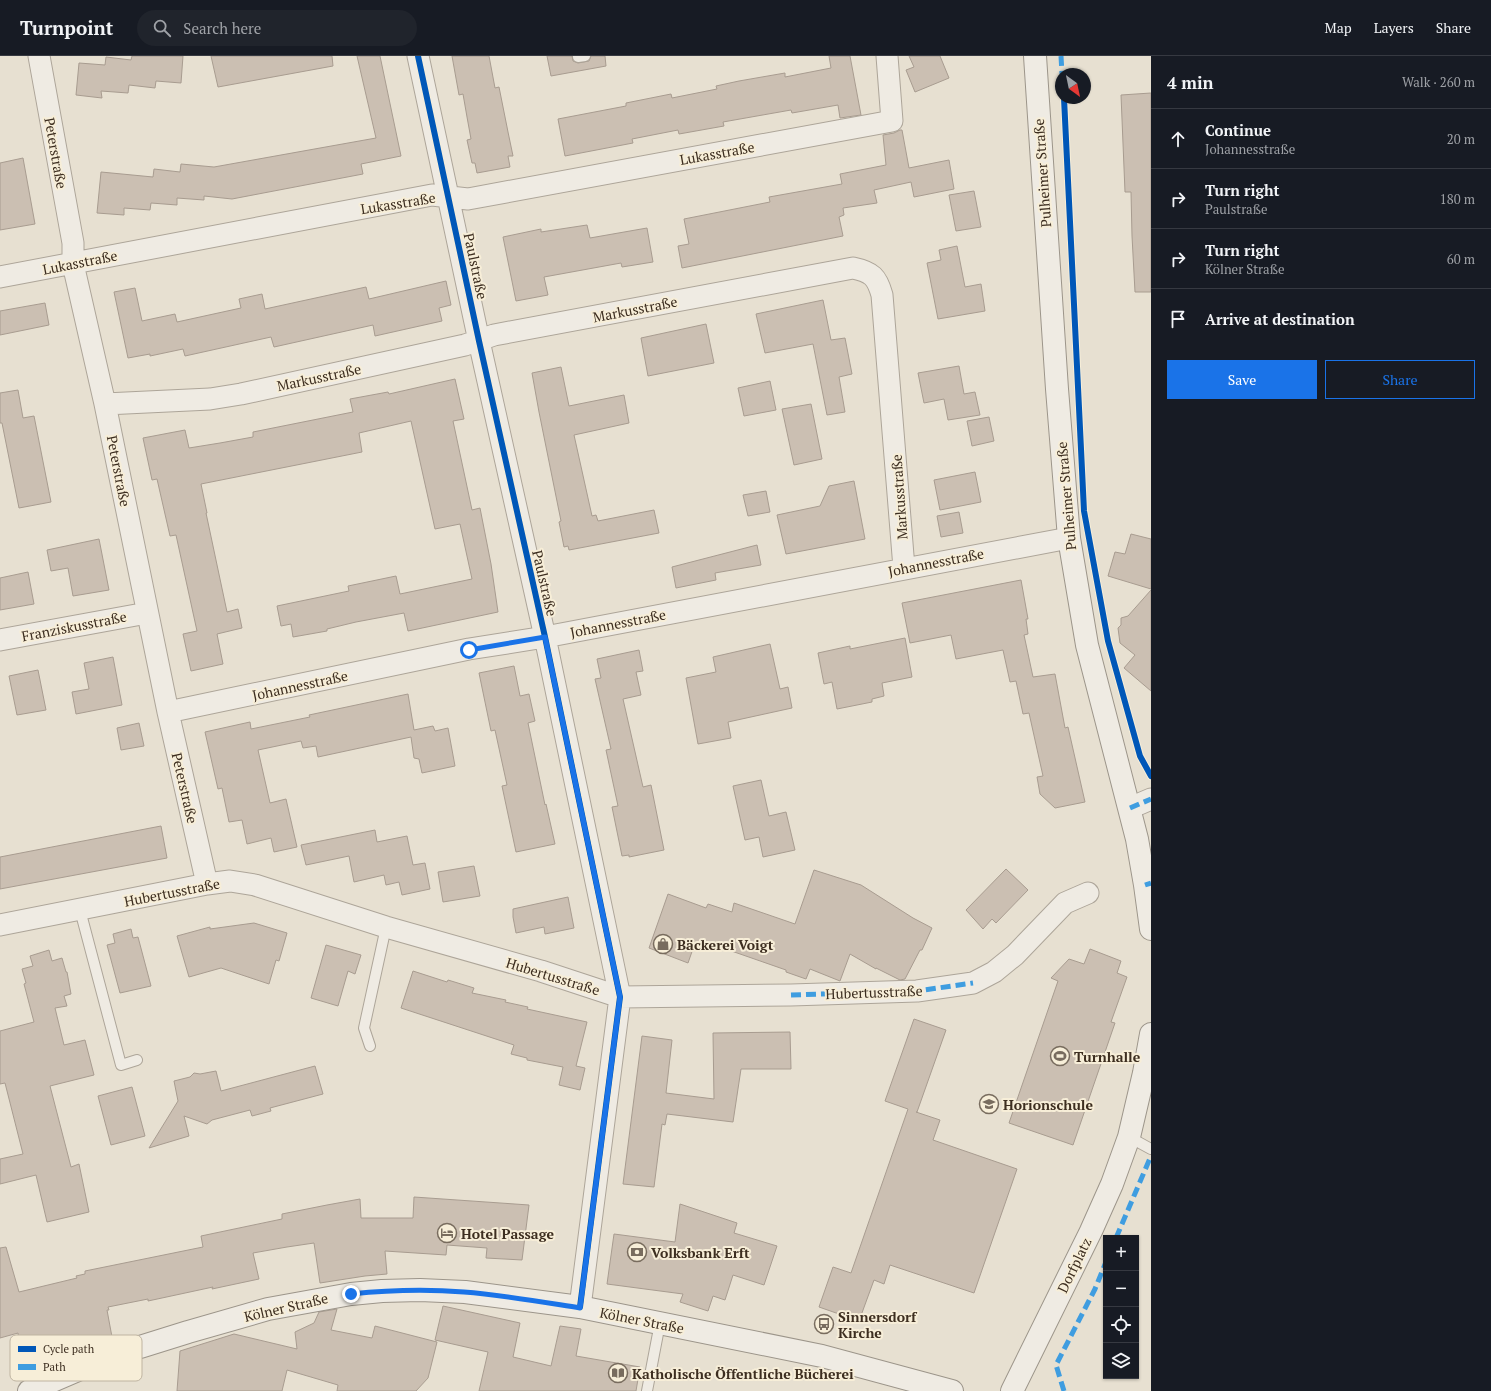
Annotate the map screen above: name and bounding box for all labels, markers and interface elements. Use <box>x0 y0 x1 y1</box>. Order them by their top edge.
search box <box>137 10 417 46</box>
text: Turnpoint <box>20 15 113 40</box>
icon: search <box>151 17 173 39</box>
text: Search here <box>183 18 261 38</box>
text: Map <box>1325 18 1352 37</box>
text: Layers <box>1374 18 1414 37</box>
text: Share <box>1436 18 1471 37</box>
north arrow <box>1055 68 1091 104</box>
text: 4 min <box>1167 71 1214 94</box>
text: Walk · 260 m <box>1402 73 1475 91</box>
street label: Peterstraße <box>40 116 72 190</box>
street label: Pulheimer Straße <box>1029 118 1055 228</box>
text: Continue <box>1205 120 1271 140</box>
icon: ahead <box>1167 128 1189 150</box>
text: 20 m <box>1447 130 1475 148</box>
street label: Lukasstraße <box>678 137 756 169</box>
text: Johannesstraße <box>1205 140 1295 158</box>
text: Turn right <box>1205 180 1280 200</box>
street label: Lukasstraße <box>359 188 437 218</box>
icon: right <box>1167 188 1189 210</box>
text: 180 m <box>1440 190 1475 208</box>
text: Paulstraße <box>1205 200 1268 218</box>
street label: Paulstraße <box>460 231 492 301</box>
text: Turn right <box>1205 240 1280 260</box>
street label: Lukasstraße <box>41 245 119 279</box>
icon: right <box>1167 248 1189 270</box>
text: 60 m <box>1447 250 1475 268</box>
text: Kölner Straße <box>1205 260 1284 278</box>
street label: Markusstraße <box>591 292 679 326</box>
icon: arrive <box>1167 308 1189 330</box>
text: Arrive at destination <box>1205 309 1355 329</box>
street label: Markusstraße <box>275 359 363 395</box>
button: Save <box>1167 360 1317 399</box>
button: Share <box>1325 360 1475 399</box>
street label: Peterstraße <box>103 434 135 508</box>
street label: Pulheimer Straße <box>1052 441 1080 551</box>
street label: Markusstraße <box>887 454 911 540</box>
street label: Johannesstraße <box>886 543 986 581</box>
street label: Paulstraße <box>528 548 562 618</box>
street label: Johannesstraße <box>568 604 668 642</box>
street label: Franziskusstraße <box>20 607 128 645</box>
route start <box>460 641 478 659</box>
street label: Johannesstraße <box>250 666 350 704</box>
street label: Peterstraße <box>168 751 202 825</box>
street label: Hubertusstraße <box>122 873 222 911</box>
shop icon: Bäckerei Voigt <box>652 933 674 955</box>
place label: Bäckerei Voigt <box>677 935 774 954</box>
street label: Hubertusstraße <box>504 953 602 999</box>
street label: Hubertusstraße <box>825 981 923 1003</box>
sports icon: Turnhalle <box>1049 1045 1071 1067</box>
place label: Turnhalle <box>1074 1047 1141 1066</box>
school or university icon: Horionschule <box>978 1093 1000 1115</box>
place label: Horionschule <box>1003 1095 1094 1114</box>
hotel icon: Hotel Passage <box>436 1222 458 1244</box>
place label: Hotel Passage <box>461 1224 555 1243</box>
street label: Dorfplatz <box>1053 1234 1096 1296</box>
map controls <box>1103 1235 1139 1379</box>
button: + <box>1103 1235 1139 1271</box>
bank icon: Volksbank Erft <box>626 1241 648 1263</box>
place label: Volksbank Erft <box>651 1243 750 1262</box>
button: − <box>1103 1271 1139 1307</box>
route end <box>342 1285 360 1303</box>
street label: Kölner Straße <box>242 1288 330 1326</box>
street label: Kölner Straße <box>598 1303 686 1337</box>
place label: Sinnersdorf Kirche <box>838 1307 918 1342</box>
button: locate <box>1103 1307 1139 1343</box>
bus stop icon: Sinnersdorf Kirche <box>813 1313 835 1335</box>
legend <box>10 1335 142 1381</box>
text: Cycle path <box>43 1342 95 1356</box>
button: layers <box>1103 1343 1139 1379</box>
text: Path <box>43 1360 66 1374</box>
library icon: Katholische Öffentliche Bücherei <box>607 1362 629 1384</box>
place label: Katholische Öffentliche Bücherei <box>632 1364 854 1383</box>

